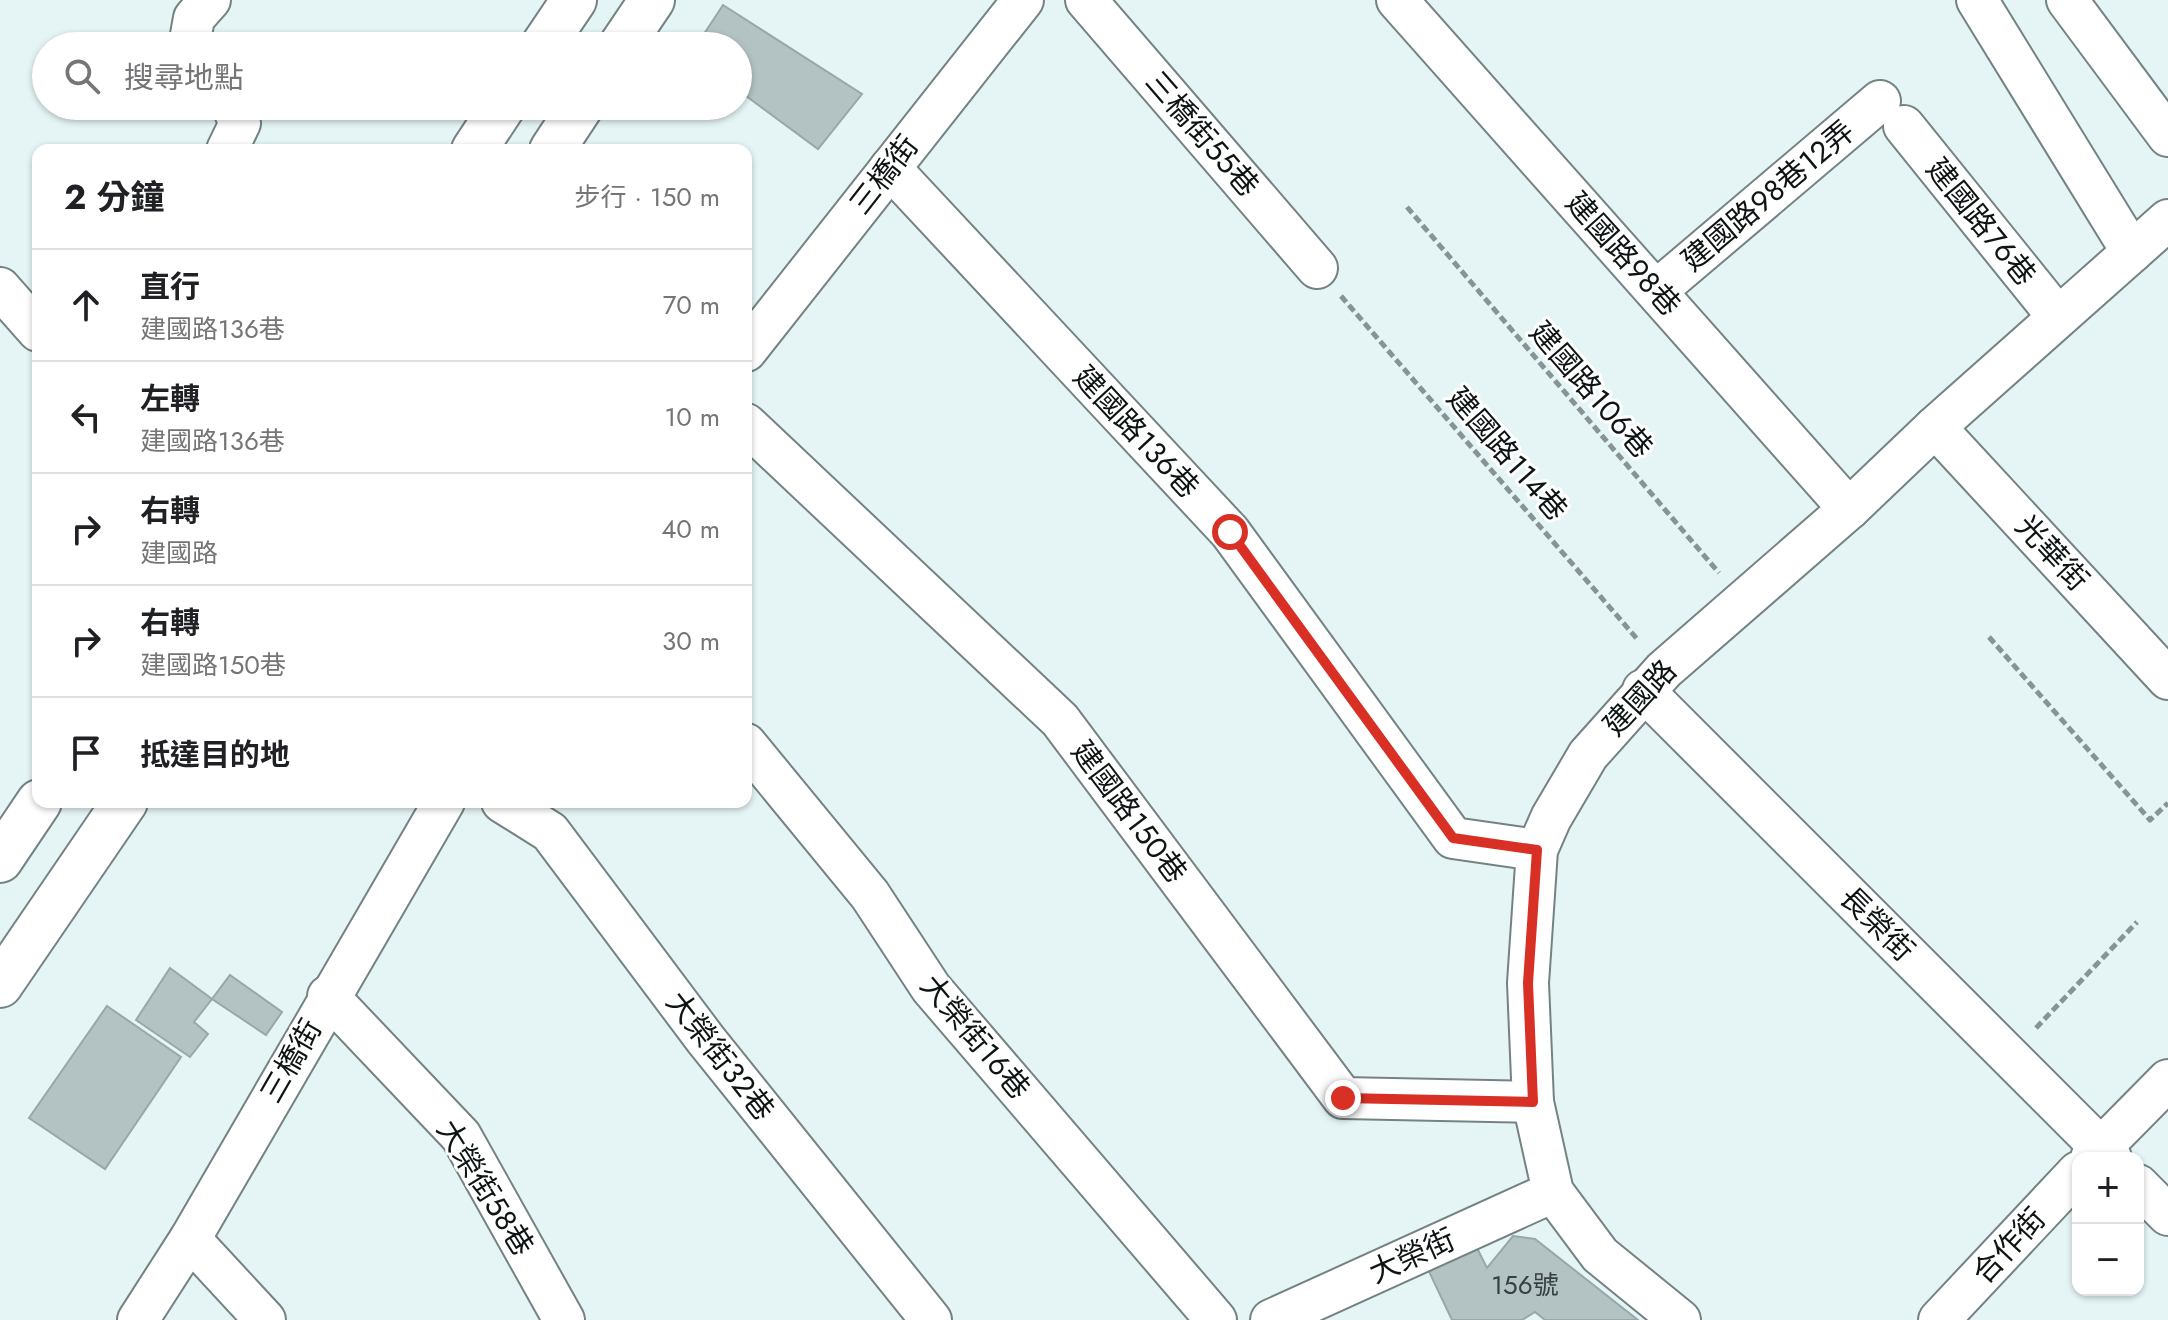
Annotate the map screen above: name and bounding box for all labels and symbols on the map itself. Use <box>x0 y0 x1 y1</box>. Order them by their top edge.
street label: 三橋街55巷 <box>1136 62 1269 206</box>
street label: 建國路98巷12弄 <box>1672 110 1864 281</box>
street label: 三橋街 <box>839 126 928 223</box>
street label: 建國路76巷 <box>1917 149 2046 295</box>
street label: 建國路98巷 <box>1556 182 1691 325</box>
street label: 建國路106巷 <box>1520 312 1663 467</box>
street label: 建國路136巷 <box>1064 356 1209 507</box>
street label: 建國路114巷 <box>1437 377 1578 530</box>
street label: 光華街 <box>2006 505 2099 600</box>
route start <box>1212 514 1248 550</box>
street label: 建國路 <box>1593 650 1686 745</box>
street label: 建國路150巷 <box>1062 732 1197 892</box>
street label: 長榮街 <box>1830 877 1924 971</box>
street label: 大榮街16巷 <box>910 965 1040 1108</box>
street label: 大榮街32巷 <box>656 982 785 1129</box>
street label: 三橋街 <box>249 1011 332 1110</box>
route end <box>1325 1080 1361 1116</box>
street label: 大榮街58巷 <box>427 1111 544 1264</box>
street label: 合作街 <box>1962 1198 2055 1293</box>
street label: 大榮街 <box>1362 1218 1462 1293</box>
house number: 156號 <box>1491 1266 1559 1304</box>

